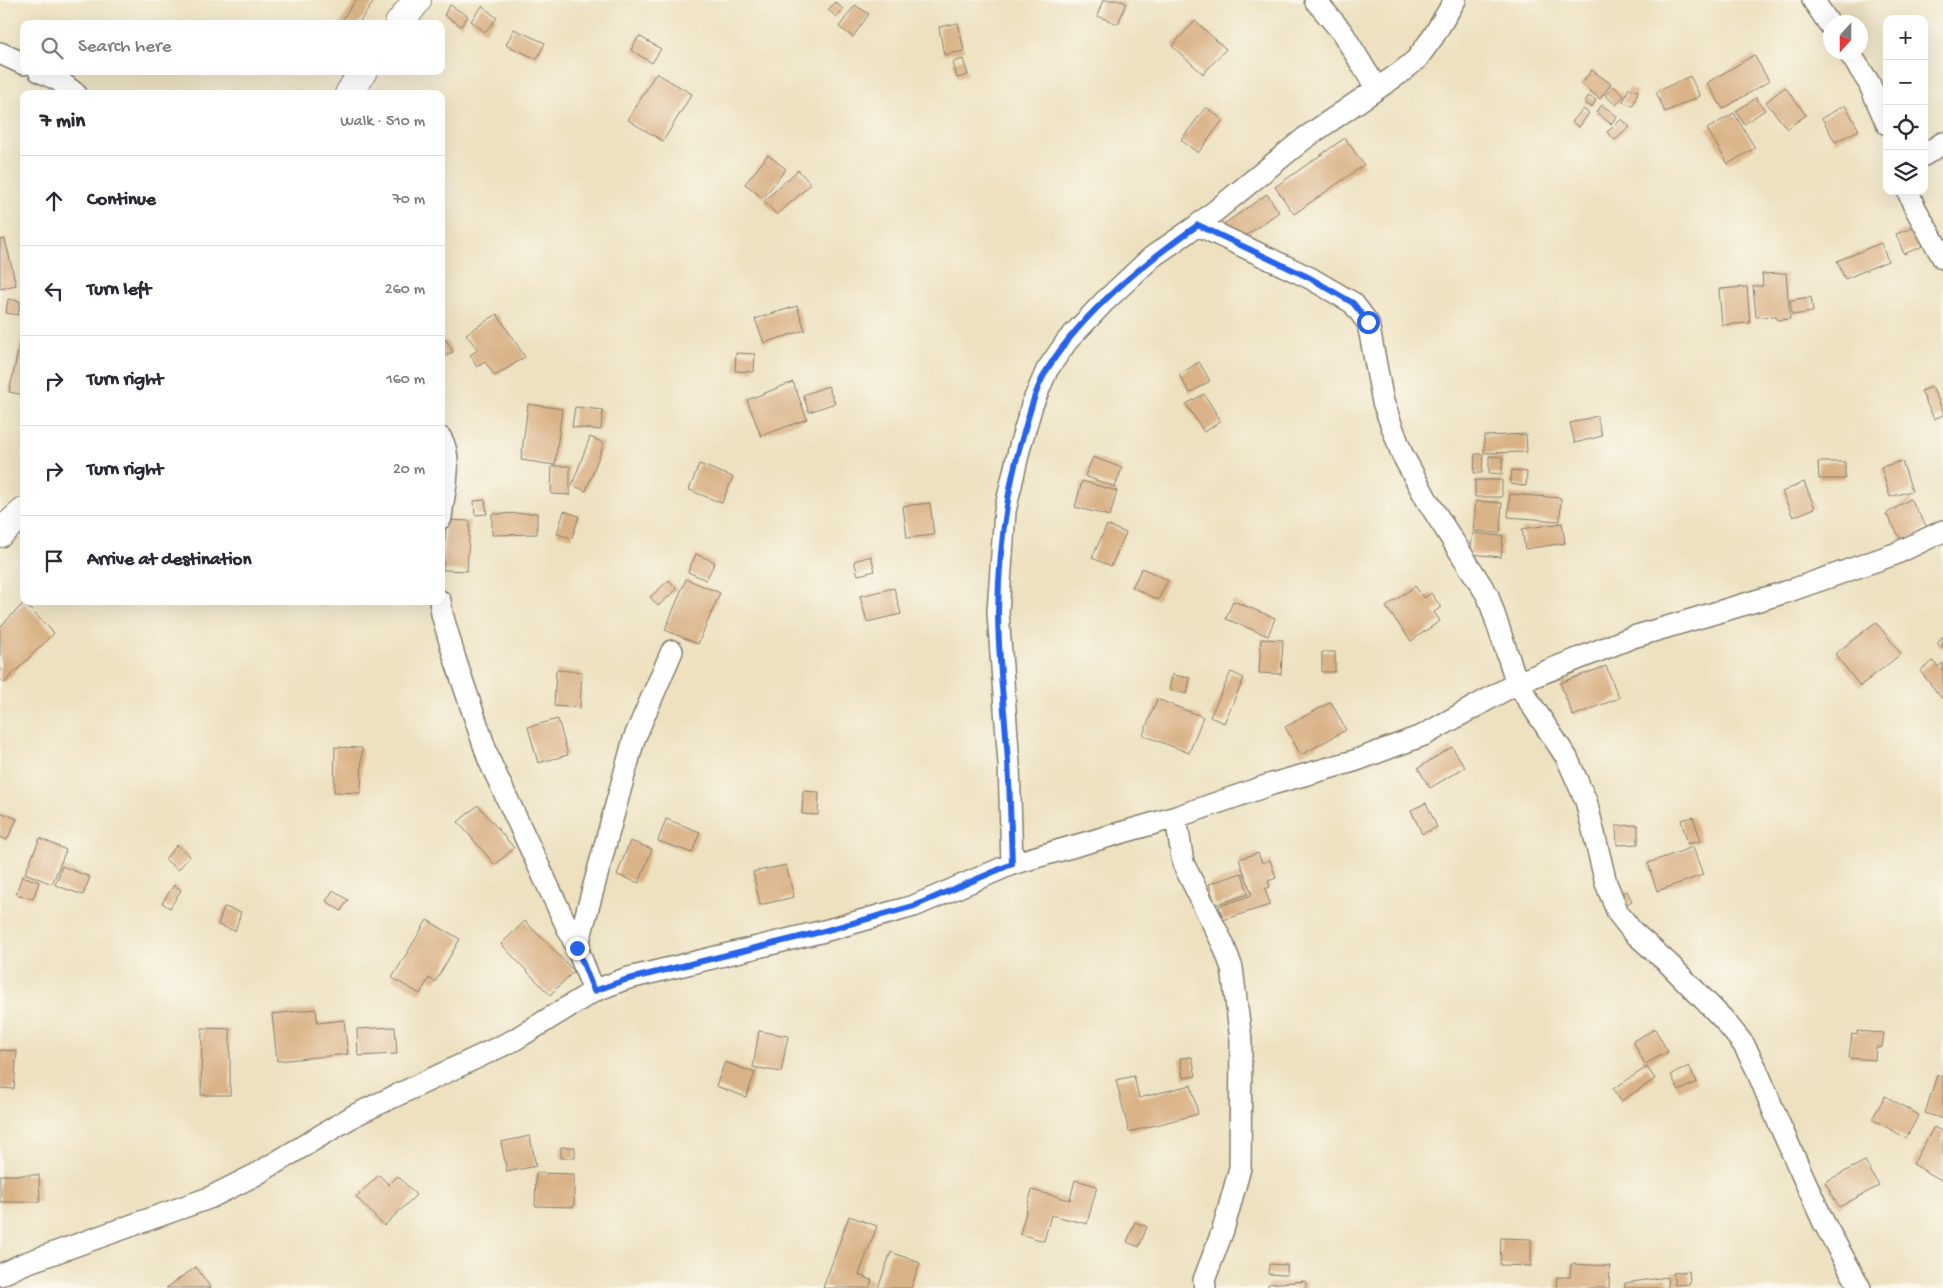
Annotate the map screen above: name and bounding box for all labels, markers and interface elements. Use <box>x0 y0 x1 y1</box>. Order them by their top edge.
north arrow <box>1823 15 1868 60</box>
map controls <box>1883 15 1928 195</box>
button: + <box>1883 15 1928 60</box>
search box <box>20 20 445 75</box>
icon: search <box>38 34 66 62</box>
text: Search here <box>78 36 172 59</box>
button: − <box>1883 60 1928 105</box>
button: locate <box>1883 105 1928 150</box>
text: 7 min <box>40 110 85 135</box>
text: Walk · 510 m <box>340 113 425 132</box>
button: layers <box>1883 150 1928 195</box>
icon: ahead <box>40 187 68 215</box>
text: Continue <box>87 189 156 212</box>
text: 70 m <box>392 191 425 210</box>
icon: left <box>40 277 68 305</box>
text: Turn left <box>87 279 151 302</box>
text: 260 m <box>385 281 425 300</box>
route start <box>1357 311 1380 334</box>
icon: right <box>40 367 68 395</box>
text: Turn right <box>87 369 163 392</box>
text: 160 m <box>386 371 425 390</box>
icon: right <box>40 457 68 485</box>
text: Turn right <box>87 459 163 482</box>
text: 20 m <box>393 461 425 480</box>
icon: arrive <box>40 547 68 575</box>
text: Arrive at destination <box>87 549 251 572</box>
route end <box>566 937 589 960</box>

